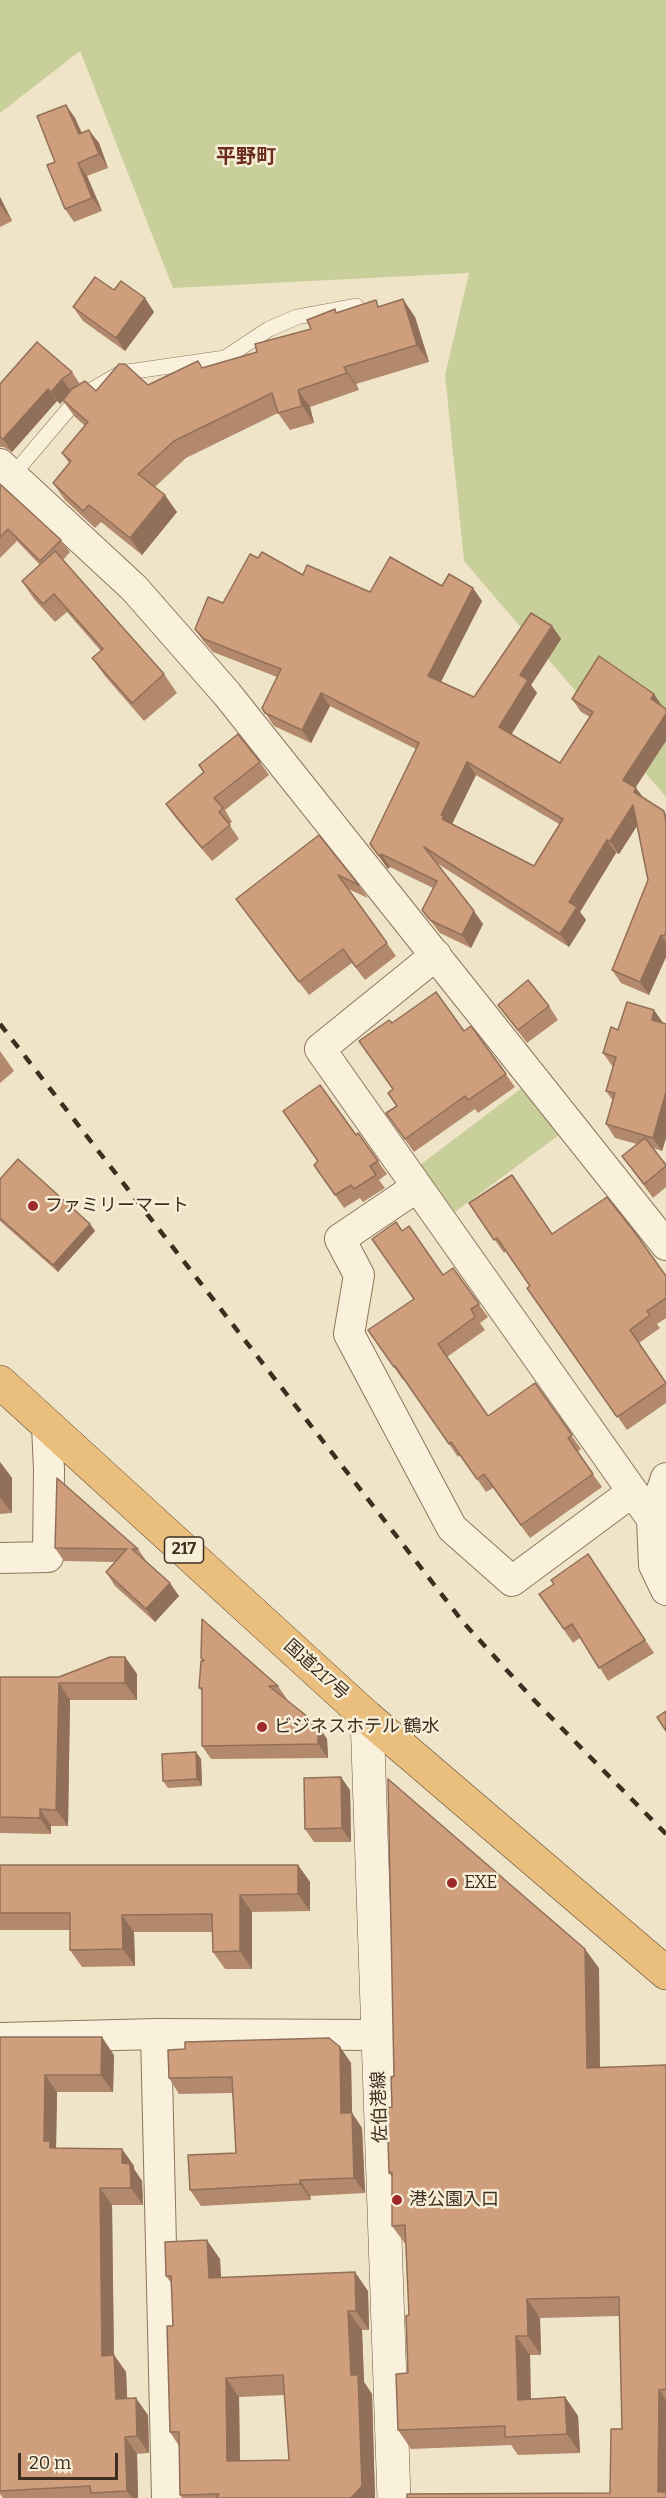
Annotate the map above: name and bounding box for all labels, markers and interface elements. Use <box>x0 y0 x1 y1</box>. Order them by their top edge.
district label: 平野町 <box>216 145 276 169</box>
place label: ファミリーマート <box>45 1195 189 1217</box>
marker: ファミリーマート <box>26 1199 40 1213</box>
road number: 217 <box>164 1537 204 1563</box>
street label: 国道217号 <box>279 1635 353 1705</box>
place label: ビジネスホテル 鶴水 <box>274 1716 440 1738</box>
marker: ビジネスホテル 鶴水 <box>255 1720 269 1734</box>
place label: EXE <box>464 1872 497 1894</box>
marker: EXE <box>445 1876 459 1890</box>
street label: 佐伯港線 <box>368 2071 392 2143</box>
place label: 港公園入口 <box>409 2189 499 2211</box>
marker: 港公園入口 <box>390 2193 404 2207</box>
scale bar <box>21 2441 122 2479</box>
text: 20 m <box>29 2452 71 2474</box>

